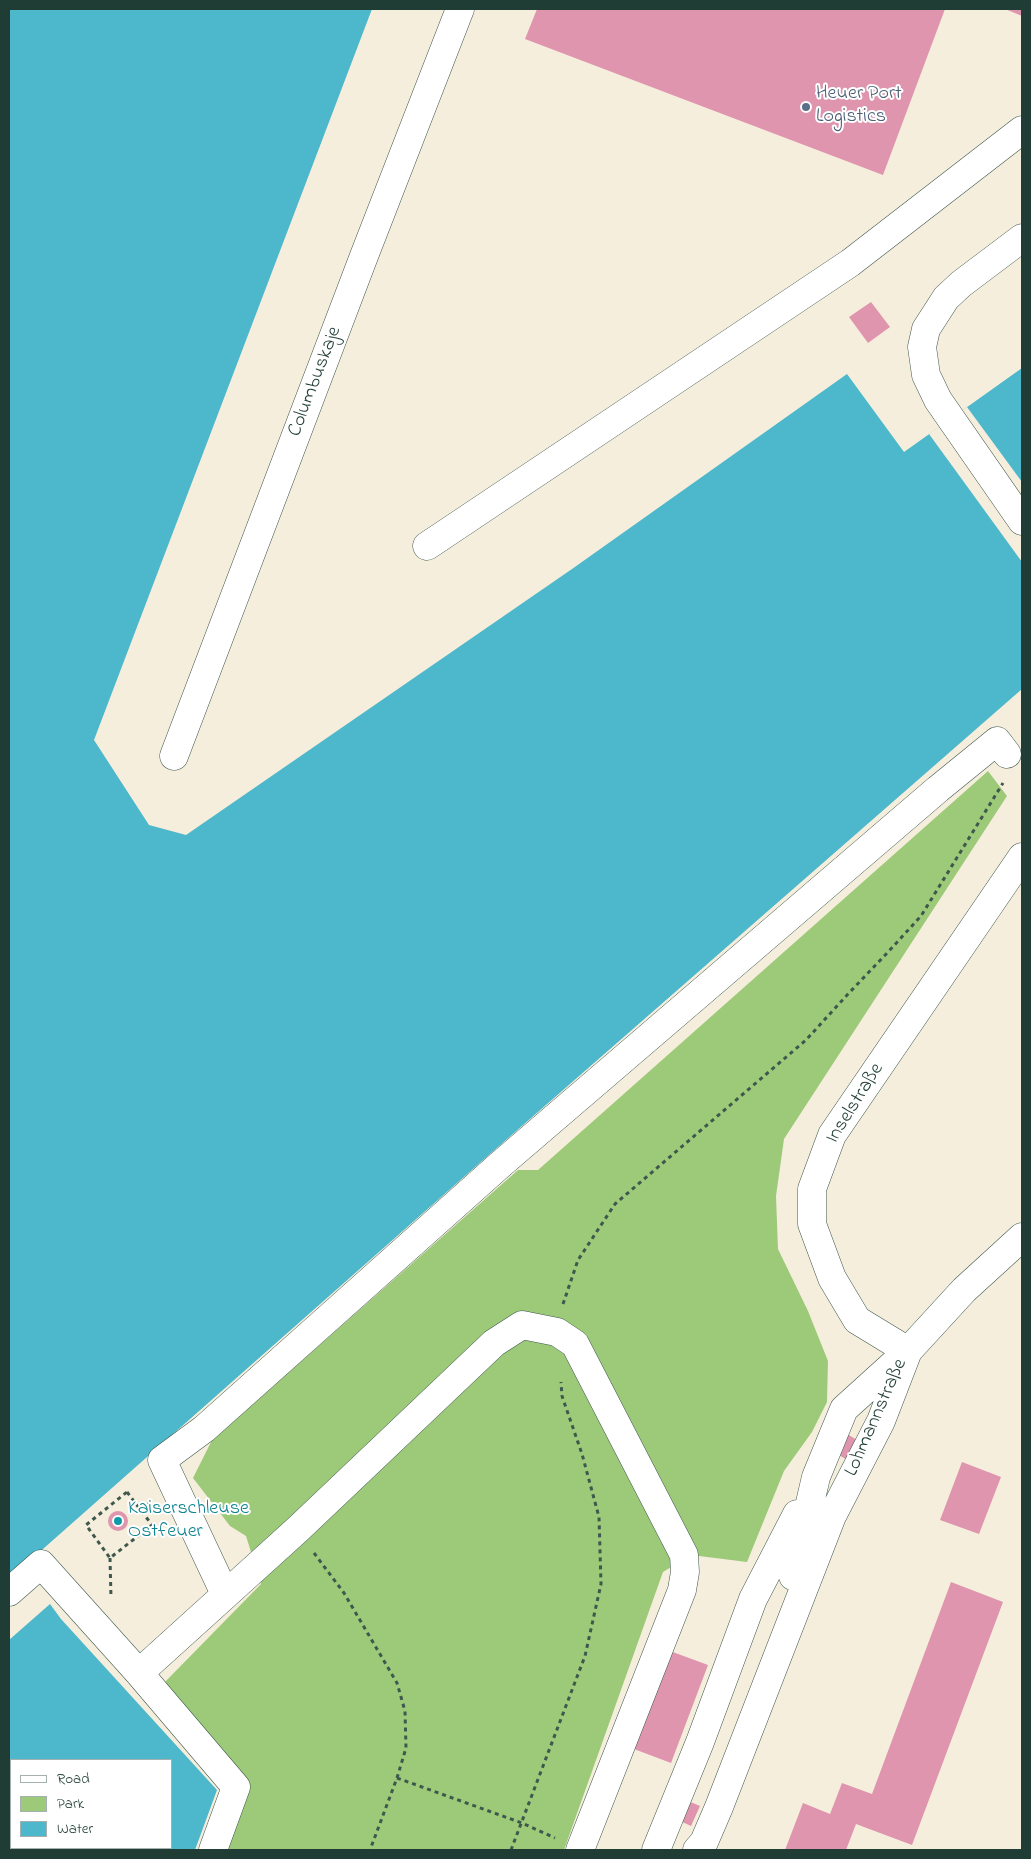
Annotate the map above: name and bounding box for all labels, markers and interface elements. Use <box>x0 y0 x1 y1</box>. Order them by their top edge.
place label: Heuer Port Logistics <box>816 83 902 130</box>
marker: Heuer Port Logistics <box>800 101 812 113</box>
street label: Columbuskaje <box>284 324 348 440</box>
street label: Inselstraße <box>822 1059 890 1149</box>
street label: Lohmannstraße <box>840 1356 914 1480</box>
place label: Kaiserschleuse Ostfeuer <box>128 1498 249 1545</box>
marker: Kaiserschleuse Ostfeuer <box>112 1515 124 1527</box>
legend <box>10 1759 172 1849</box>
text: Road <box>57 1768 90 1790</box>
text: Park <box>57 1793 84 1815</box>
text: Water <box>57 1818 93 1840</box>

